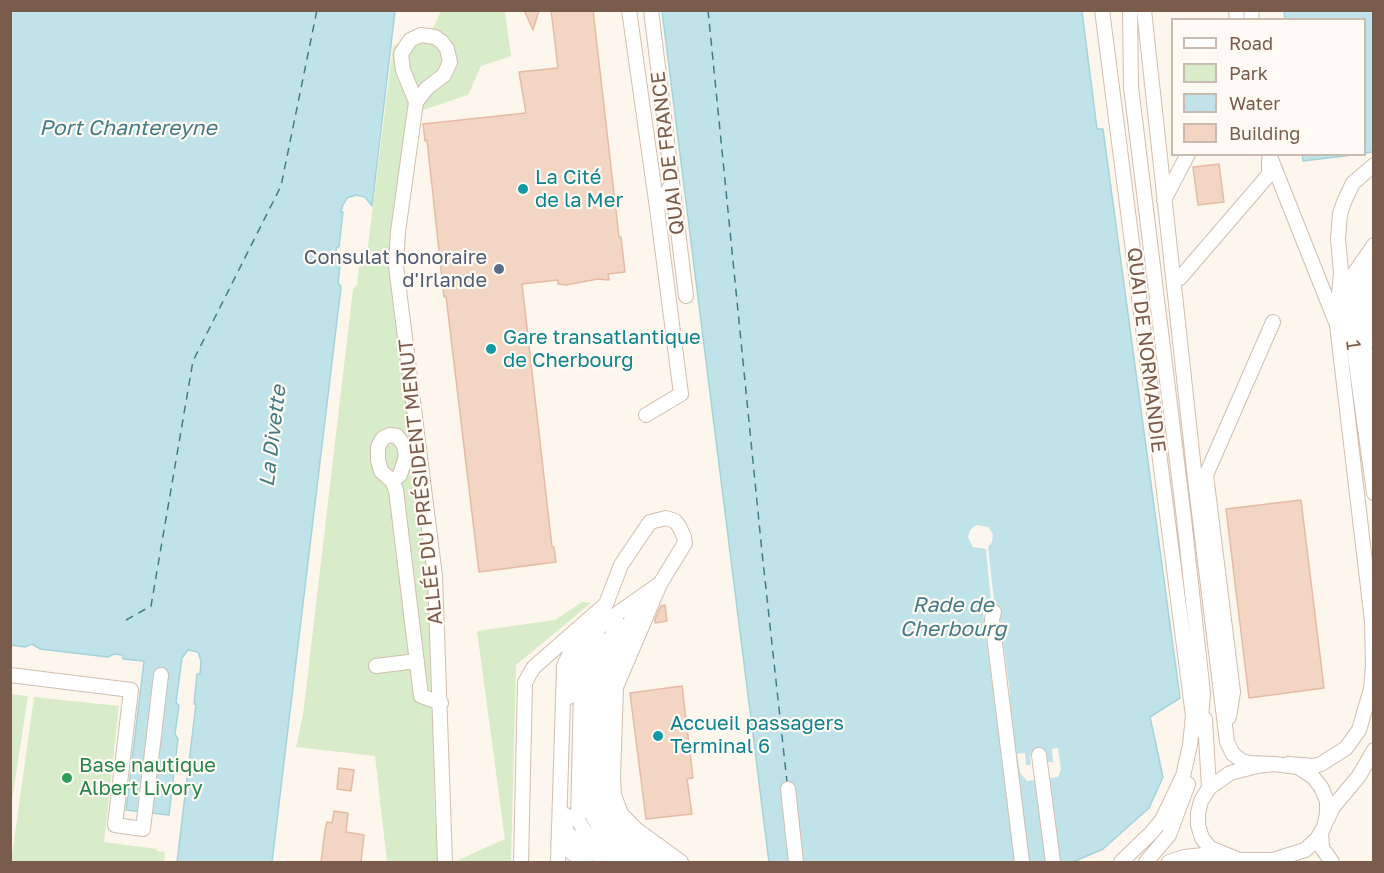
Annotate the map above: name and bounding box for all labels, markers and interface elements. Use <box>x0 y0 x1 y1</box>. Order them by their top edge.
legend <box>1171 18 1366 156</box>
text: Road <box>1229 32 1273 54</box>
text: Park <box>1229 62 1268 84</box>
street label: QUAI DE FRANCE <box>646 70 690 236</box>
text: Water <box>1229 92 1280 114</box>
water label: Port Chantereyne <box>39 115 217 141</box>
text: Building <box>1229 122 1300 144</box>
place label: La Cité de la Mer <box>535 166 623 213</box>
marker: La Cité de la Mer <box>516 182 530 196</box>
place label: Consulat honoraire d'Irlande <box>304 246 487 293</box>
street label: QUAI DE NORMANDIE <box>1122 246 1170 454</box>
marker: Consulat honoraire d'Irlande <box>492 262 506 276</box>
place label: Gare transatlantique de Cherbourg <box>503 326 701 373</box>
street label: ALLÉE DU PRÉSIDENT MENUT <box>394 338 448 626</box>
street label: 1 <box>1340 339 1366 351</box>
marker: Gare transatlantique de Cherbourg <box>484 342 498 356</box>
water label: La Divette <box>254 384 292 488</box>
water label: Rade de Cherbourg <box>900 592 1006 642</box>
place label: Accueil passagers Terminal 6 <box>670 712 844 759</box>
marker: Accueil passagers Terminal 6 <box>651 729 665 743</box>
place label: Base nautique Albert Livory <box>79 754 216 801</box>
marker: Base nautique Albert Livory <box>60 771 74 785</box>

